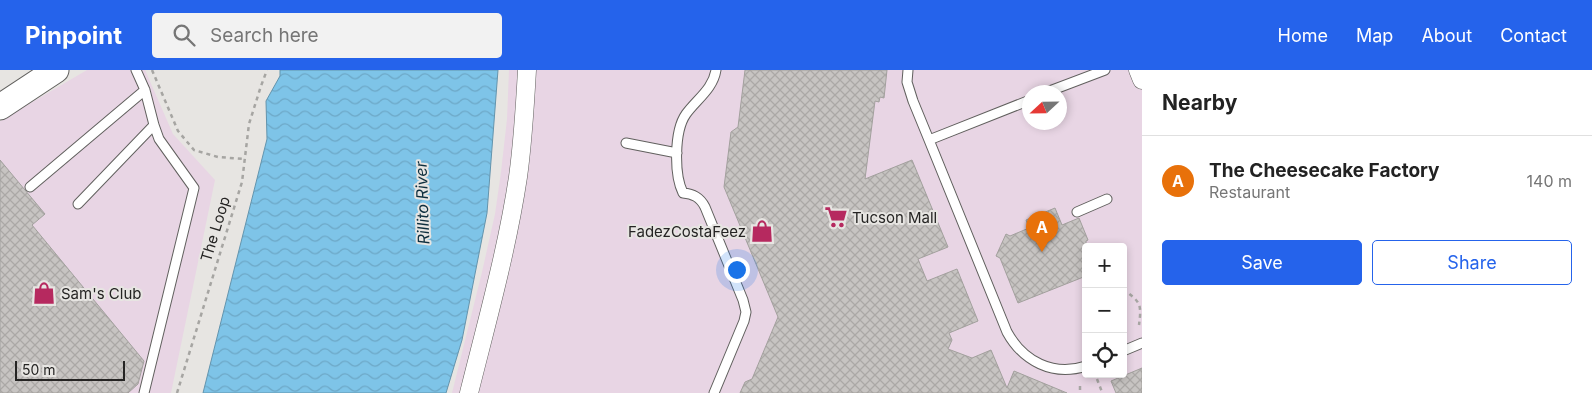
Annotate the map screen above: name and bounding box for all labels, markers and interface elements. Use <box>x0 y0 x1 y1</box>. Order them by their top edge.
search box <box>152 13 502 58</box>
text: Pinpoint <box>25 21 122 50</box>
icon: search <box>170 21 198 49</box>
text: Search here <box>210 24 319 47</box>
text: Home <box>1278 25 1328 46</box>
text: Map <box>1356 25 1393 46</box>
text: About <box>1421 25 1472 46</box>
text: Contact <box>1500 25 1567 46</box>
north arrow <box>1022 85 1067 130</box>
text: Nearby <box>1162 90 1237 115</box>
text: The Cheesecake Factory <box>1209 159 1440 182</box>
water label: Rillito River <box>411 160 433 245</box>
text: A <box>1172 171 1184 191</box>
text: 140 m <box>1527 171 1572 191</box>
text: Restaurant <box>1209 182 1290 202</box>
street label: The Loop <box>196 194 234 264</box>
supermarket icon: Tucson Mall <box>823 204 849 230</box>
place label: Tucson Mall <box>852 208 937 227</box>
pin: A <box>1026 211 1058 252</box>
shop icon: FadezCostaFeez <box>749 218 775 244</box>
place label: FadezCostaFeez <box>628 222 746 241</box>
button: Save <box>1162 240 1362 285</box>
button: Share <box>1372 240 1572 285</box>
map controls <box>1082 243 1127 378</box>
button: + <box>1082 243 1127 288</box>
your location <box>724 257 750 283</box>
shop icon: Sam's Club <box>31 280 57 306</box>
place label: Sam's Club <box>61 284 141 303</box>
button: − <box>1082 288 1127 333</box>
button: locate <box>1082 333 1127 378</box>
scale bar <box>15 358 125 381</box>
text: 50 m <box>22 361 56 378</box>

